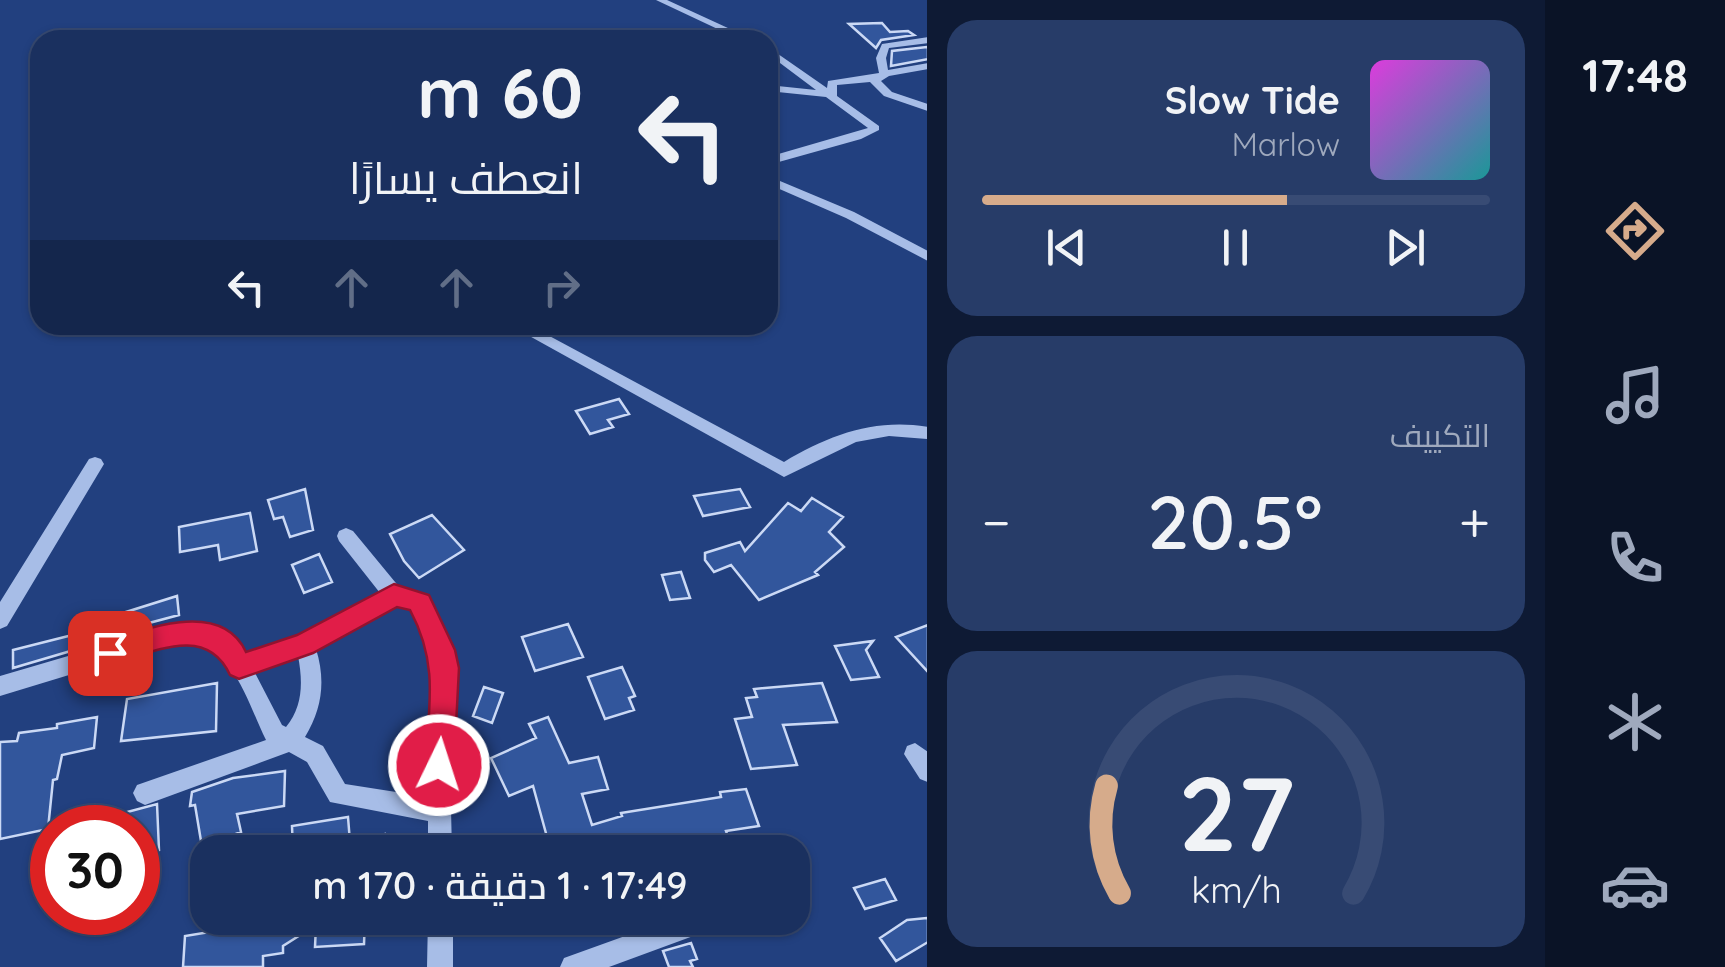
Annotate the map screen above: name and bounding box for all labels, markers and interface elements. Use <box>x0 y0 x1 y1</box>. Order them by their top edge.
text: 17:48 <box>1582 47 1688 103</box>
text: 60 m <box>417 48 583 136</box>
icon: left <box>618 70 748 200</box>
text: Slow Tide <box>1165 76 1340 124</box>
text: Marlow <box>1231 124 1340 164</box>
text: انعطف يسارًا <box>349 149 583 205</box>
icon: directions <box>1600 196 1670 266</box>
icon: previous <box>1039 220 1094 275</box>
icon: pause <box>1208 220 1263 275</box>
icon: next <box>1378 220 1433 275</box>
icon: left <box>219 260 274 315</box>
icon: ahead <box>324 260 379 315</box>
icon: ahead <box>429 260 484 315</box>
icon: right <box>534 260 589 315</box>
icon: music <box>1600 360 1670 430</box>
text: التكييف <box>1390 415 1490 455</box>
text: 20.5° <box>1147 474 1322 568</box>
text: − <box>982 487 1011 556</box>
text: + <box>1459 487 1490 556</box>
icon: phone <box>1600 523 1670 593</box>
pin <box>68 611 153 696</box>
icon: arrive <box>83 626 138 681</box>
icon: climate <box>1600 687 1670 757</box>
position arrow <box>387 713 491 817</box>
text: 27 <box>1178 747 1294 877</box>
speed limit sign: 30 <box>30 805 160 935</box>
icon: car <box>1600 850 1670 920</box>
text: 17:49 · 1 دقيقة · 170 m <box>313 861 687 909</box>
text: km/h <box>1191 867 1281 912</box>

